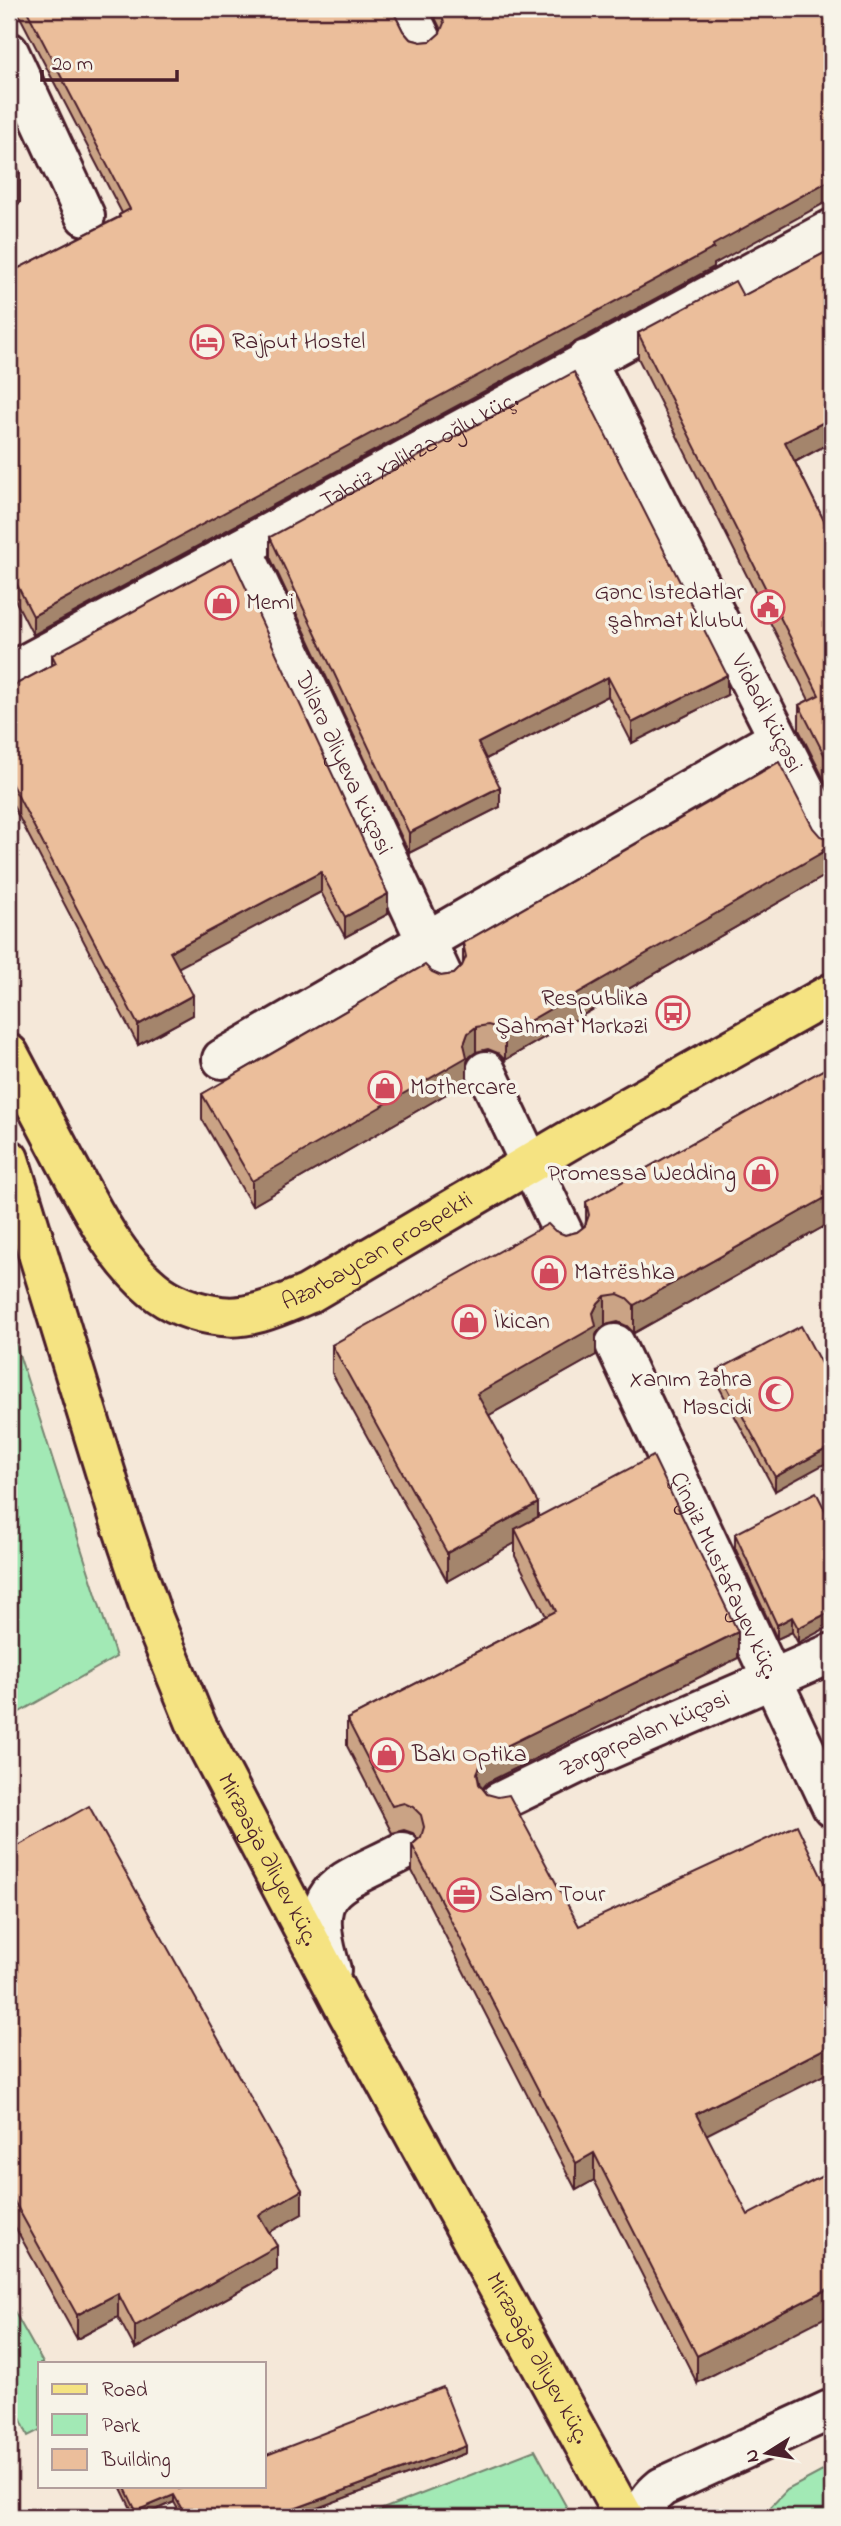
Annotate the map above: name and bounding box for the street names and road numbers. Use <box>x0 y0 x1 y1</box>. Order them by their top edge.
street label: Təbriz Xəlilrza oğlu küç. <box>314 383 525 519</box>
street label: Vidadi küçəsi <box>721 648 811 779</box>
street label: Dilarə Əliyeva küçəsi <box>285 665 401 861</box>
street label: Azərbaycan prospekti <box>277 1183 480 1320</box>
street label: Çingiz Mustafayev küç. <box>660 1466 787 1685</box>
street label: Zərgərpalan küçəsi <box>554 1682 736 1787</box>
street label: Mirzəağa Əliyev küç. <box>207 1767 327 1953</box>
street label: Mirzəağa Əliyev küç. <box>476 2267 598 2451</box>

